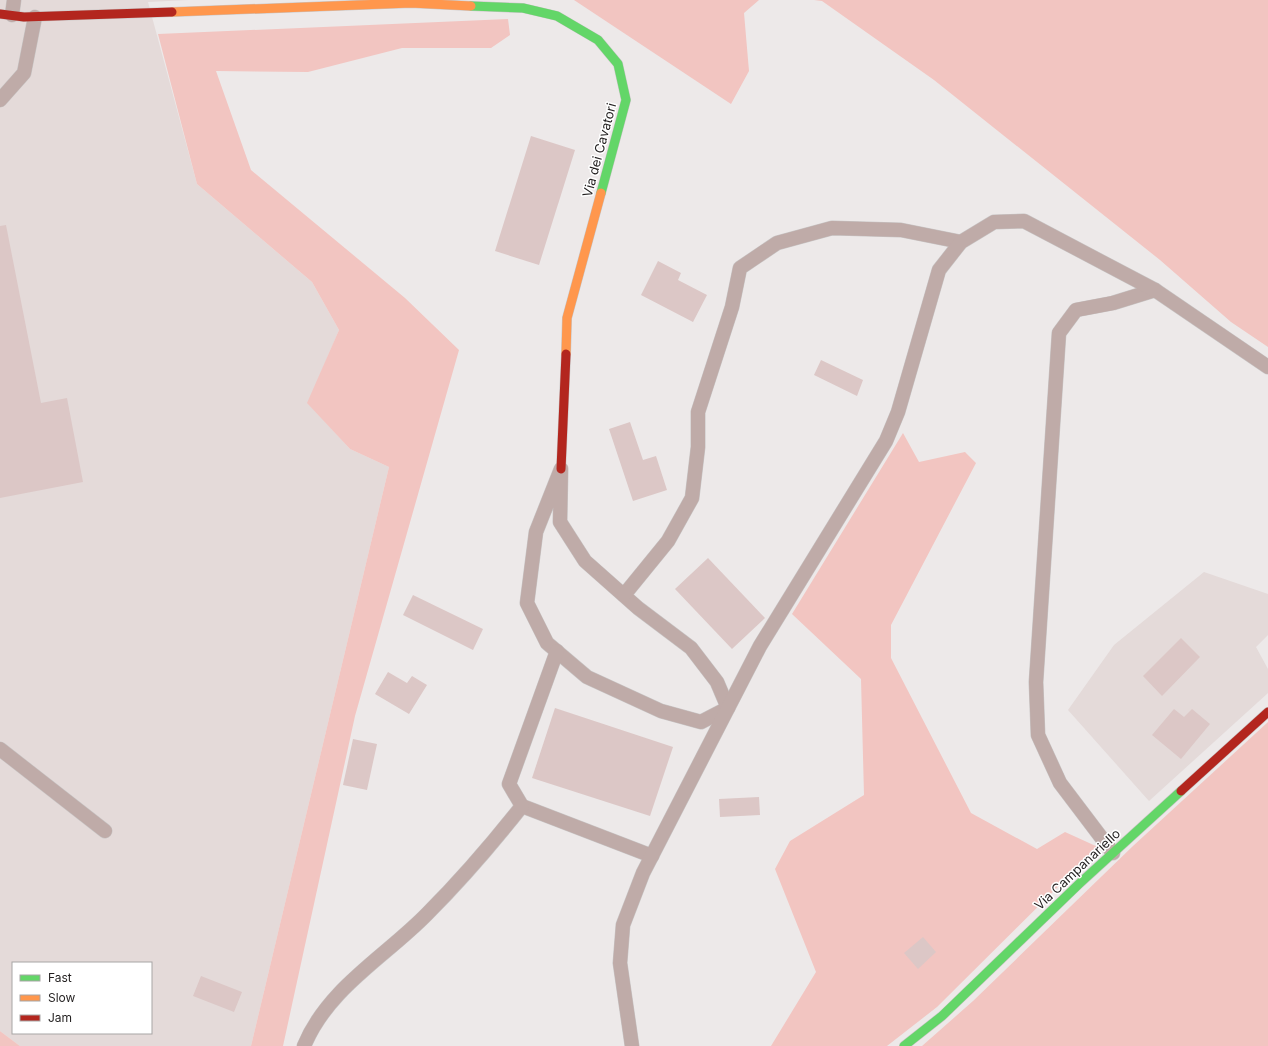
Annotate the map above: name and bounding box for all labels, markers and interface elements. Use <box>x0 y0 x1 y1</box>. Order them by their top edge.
street label: Via dei Cavatori <box>579 101 619 199</box>
street label: Via Campanariello <box>1031 825 1123 913</box>
legend <box>12 962 152 1034</box>
text: Fast <box>48 970 72 985</box>
text: Slow <box>48 990 76 1005</box>
text: Jam <box>48 1010 72 1025</box>

